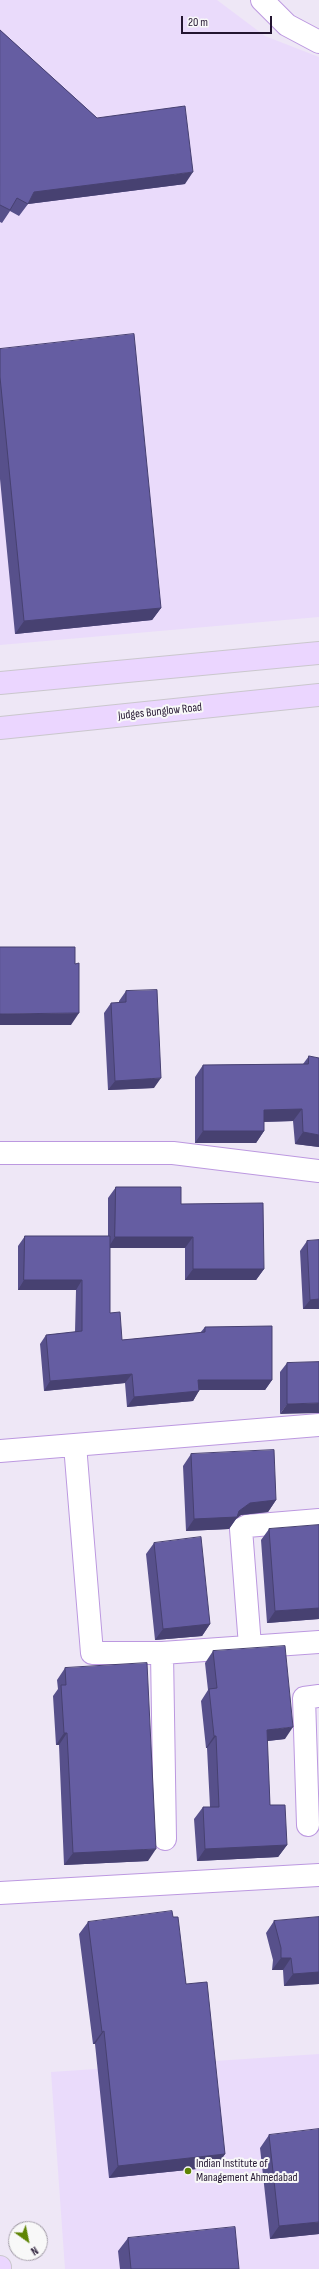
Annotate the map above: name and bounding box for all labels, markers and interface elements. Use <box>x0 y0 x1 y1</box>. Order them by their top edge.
scale bar <box>183 8 274 34</box>
text: 20 m <box>188 15 208 30</box>
street label: Judges Bunglow Road <box>117 700 203 724</box>
place label: Indian Institute of Management Ahmedabad <box>196 2157 298 2185</box>
marker: Indian Institute of Management Ahmedabad <box>183 2166 193 2176</box>
north arrow <box>8 2221 48 2261</box>
text: N <box>28 2244 40 2258</box>

